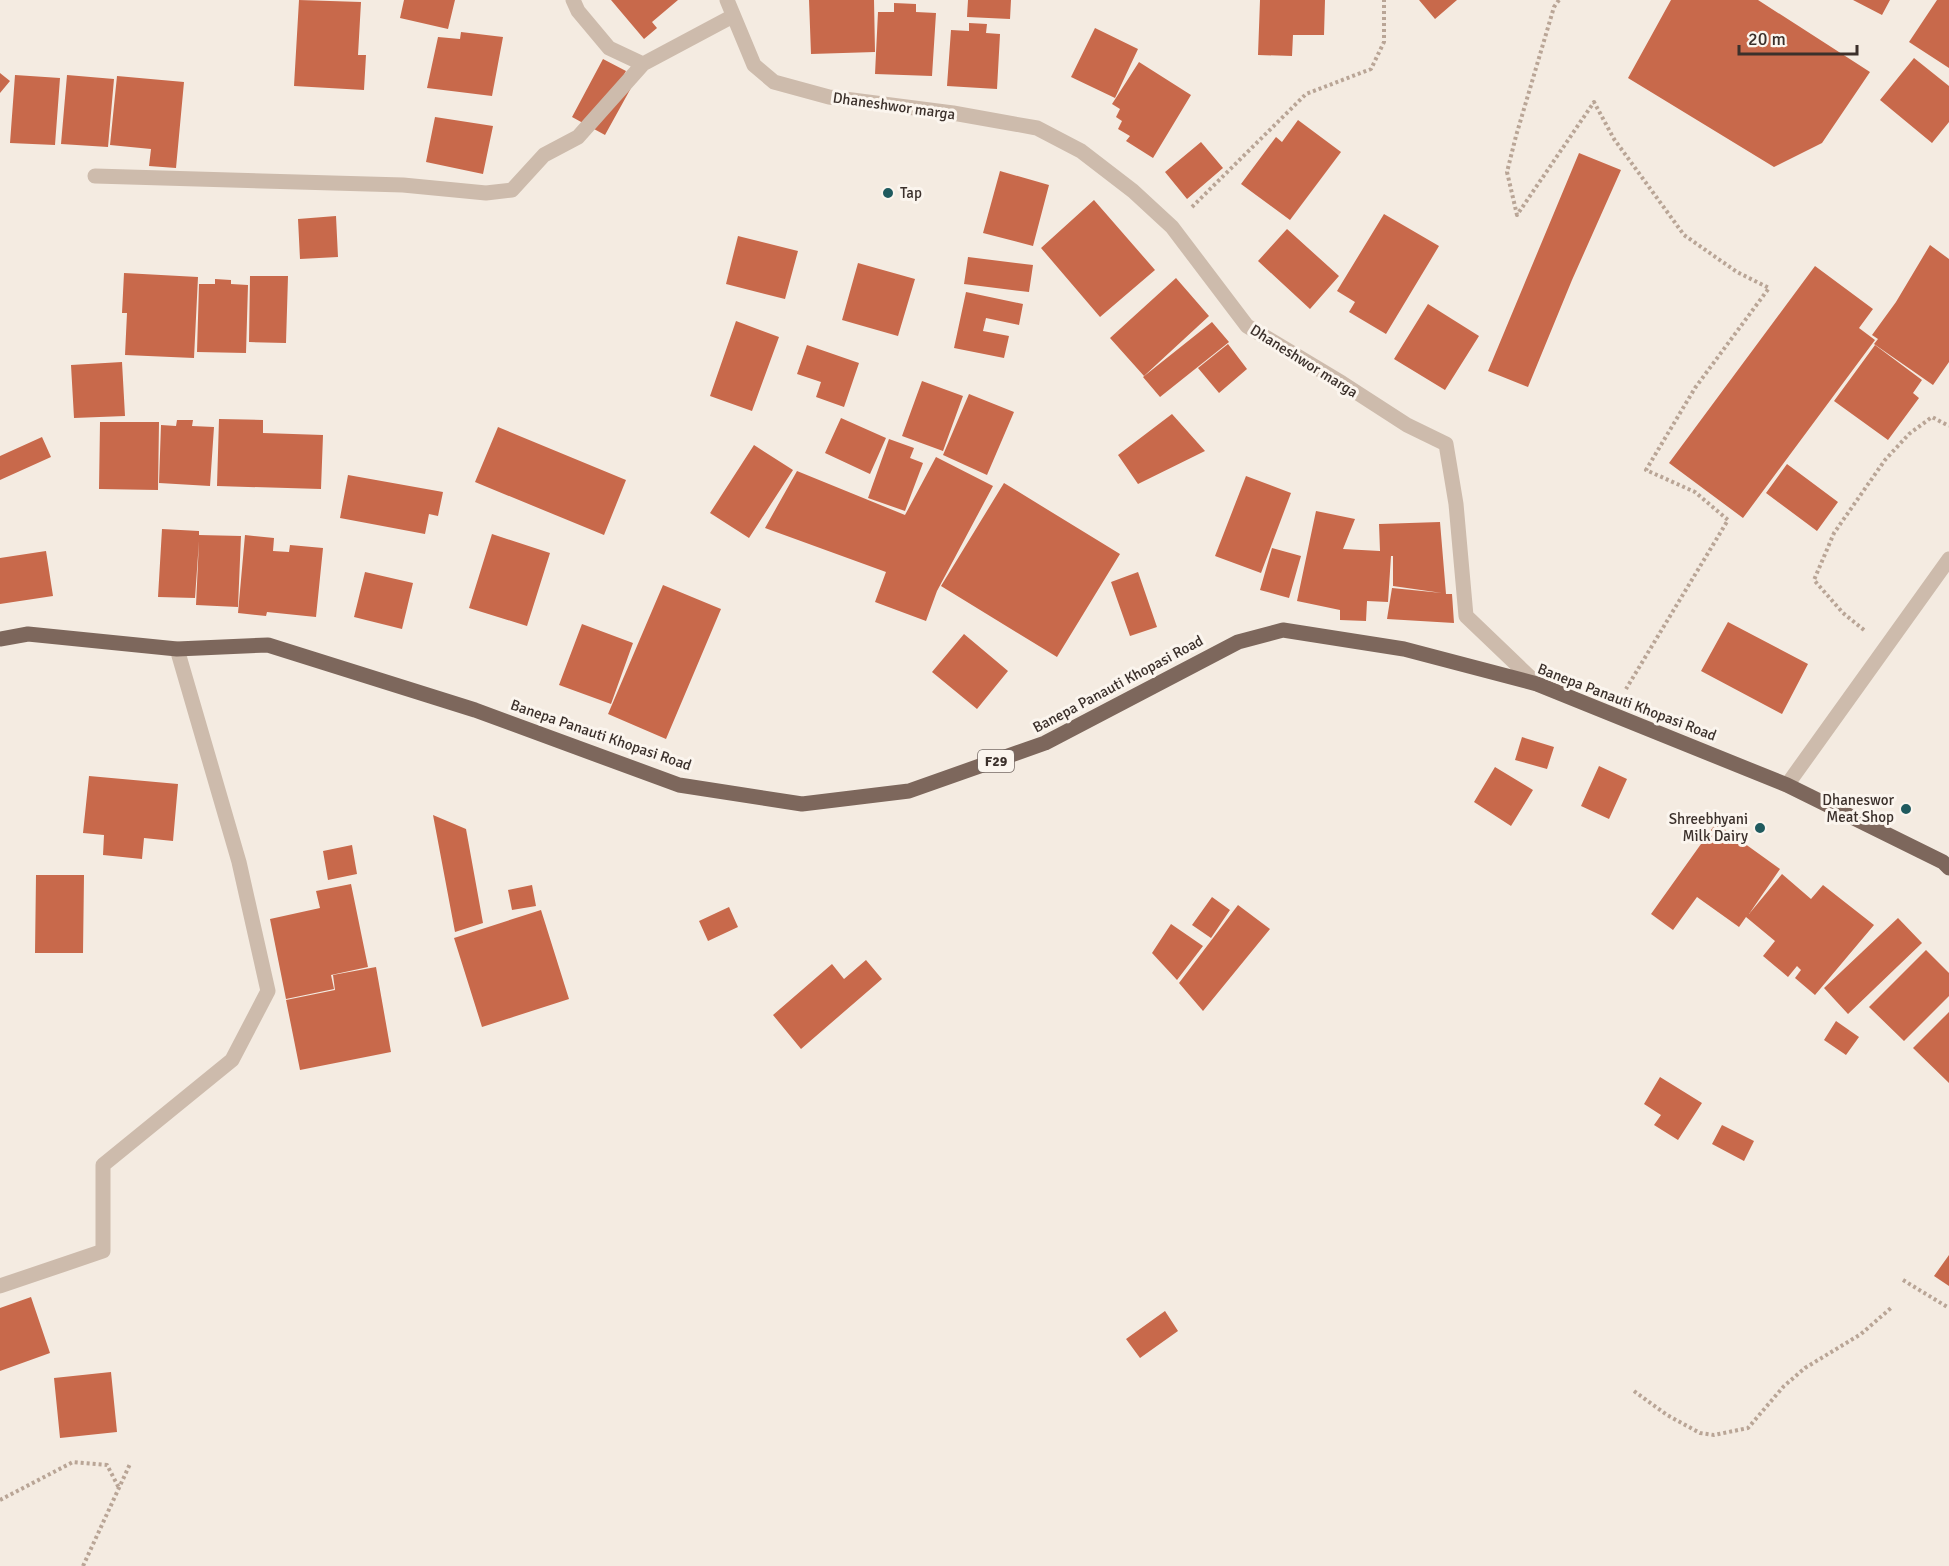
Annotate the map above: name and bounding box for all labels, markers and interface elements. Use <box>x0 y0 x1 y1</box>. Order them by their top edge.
scale bar <box>1739 18 1858 56</box>
text: 20 m <box>1748 28 1786 50</box>
street label: Dhaneshwor marga <box>832 88 956 124</box>
place label: Tap <box>900 184 922 202</box>
marker: Tap <box>881 186 895 200</box>
street label: Dhaneshwor marga <box>1247 321 1361 401</box>
street label: Banepa Panauti Khopasi Road <box>1030 631 1206 737</box>
street label: Banepa Panauti Khopasi Road <box>1535 660 1719 745</box>
street label: Banepa Panauti Khopasi Road <box>508 696 694 774</box>
road number: F29 <box>978 750 1014 772</box>
place label: Dhaneswor Meat Shop <box>1822 791 1894 826</box>
marker: Dhaneswor Meat Shop <box>1899 802 1913 816</box>
place label: Shreebhyani Milk Dairy <box>1669 810 1748 845</box>
marker: Shreebhyani Milk Dairy <box>1753 821 1767 835</box>

